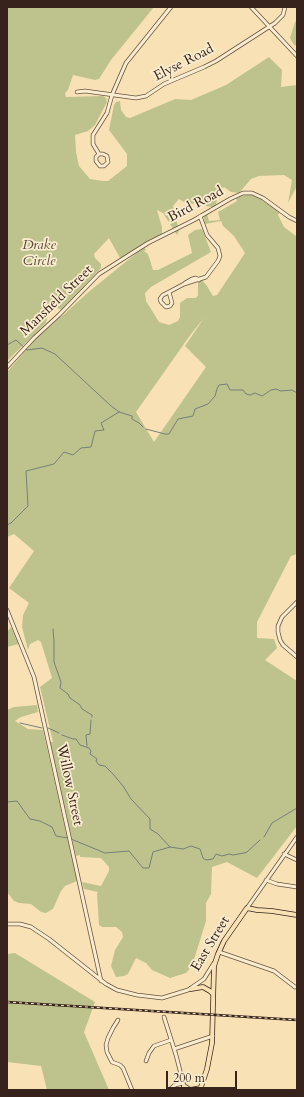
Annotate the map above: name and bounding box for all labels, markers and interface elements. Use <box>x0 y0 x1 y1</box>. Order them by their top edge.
street label: Elyse Road <box>151 41 217 85</box>
street label: Bird Road <box>165 183 227 227</box>
park label: Drake Circle <box>22 238 56 270</box>
street label: Mansfield Street <box>17 262 97 340</box>
street label: Willow Street <box>52 743 86 827</box>
street label: East Street <box>188 913 234 975</box>
scale bar <box>168 1063 239 1089</box>
text: 200 m <box>173 1070 205 1086</box>

